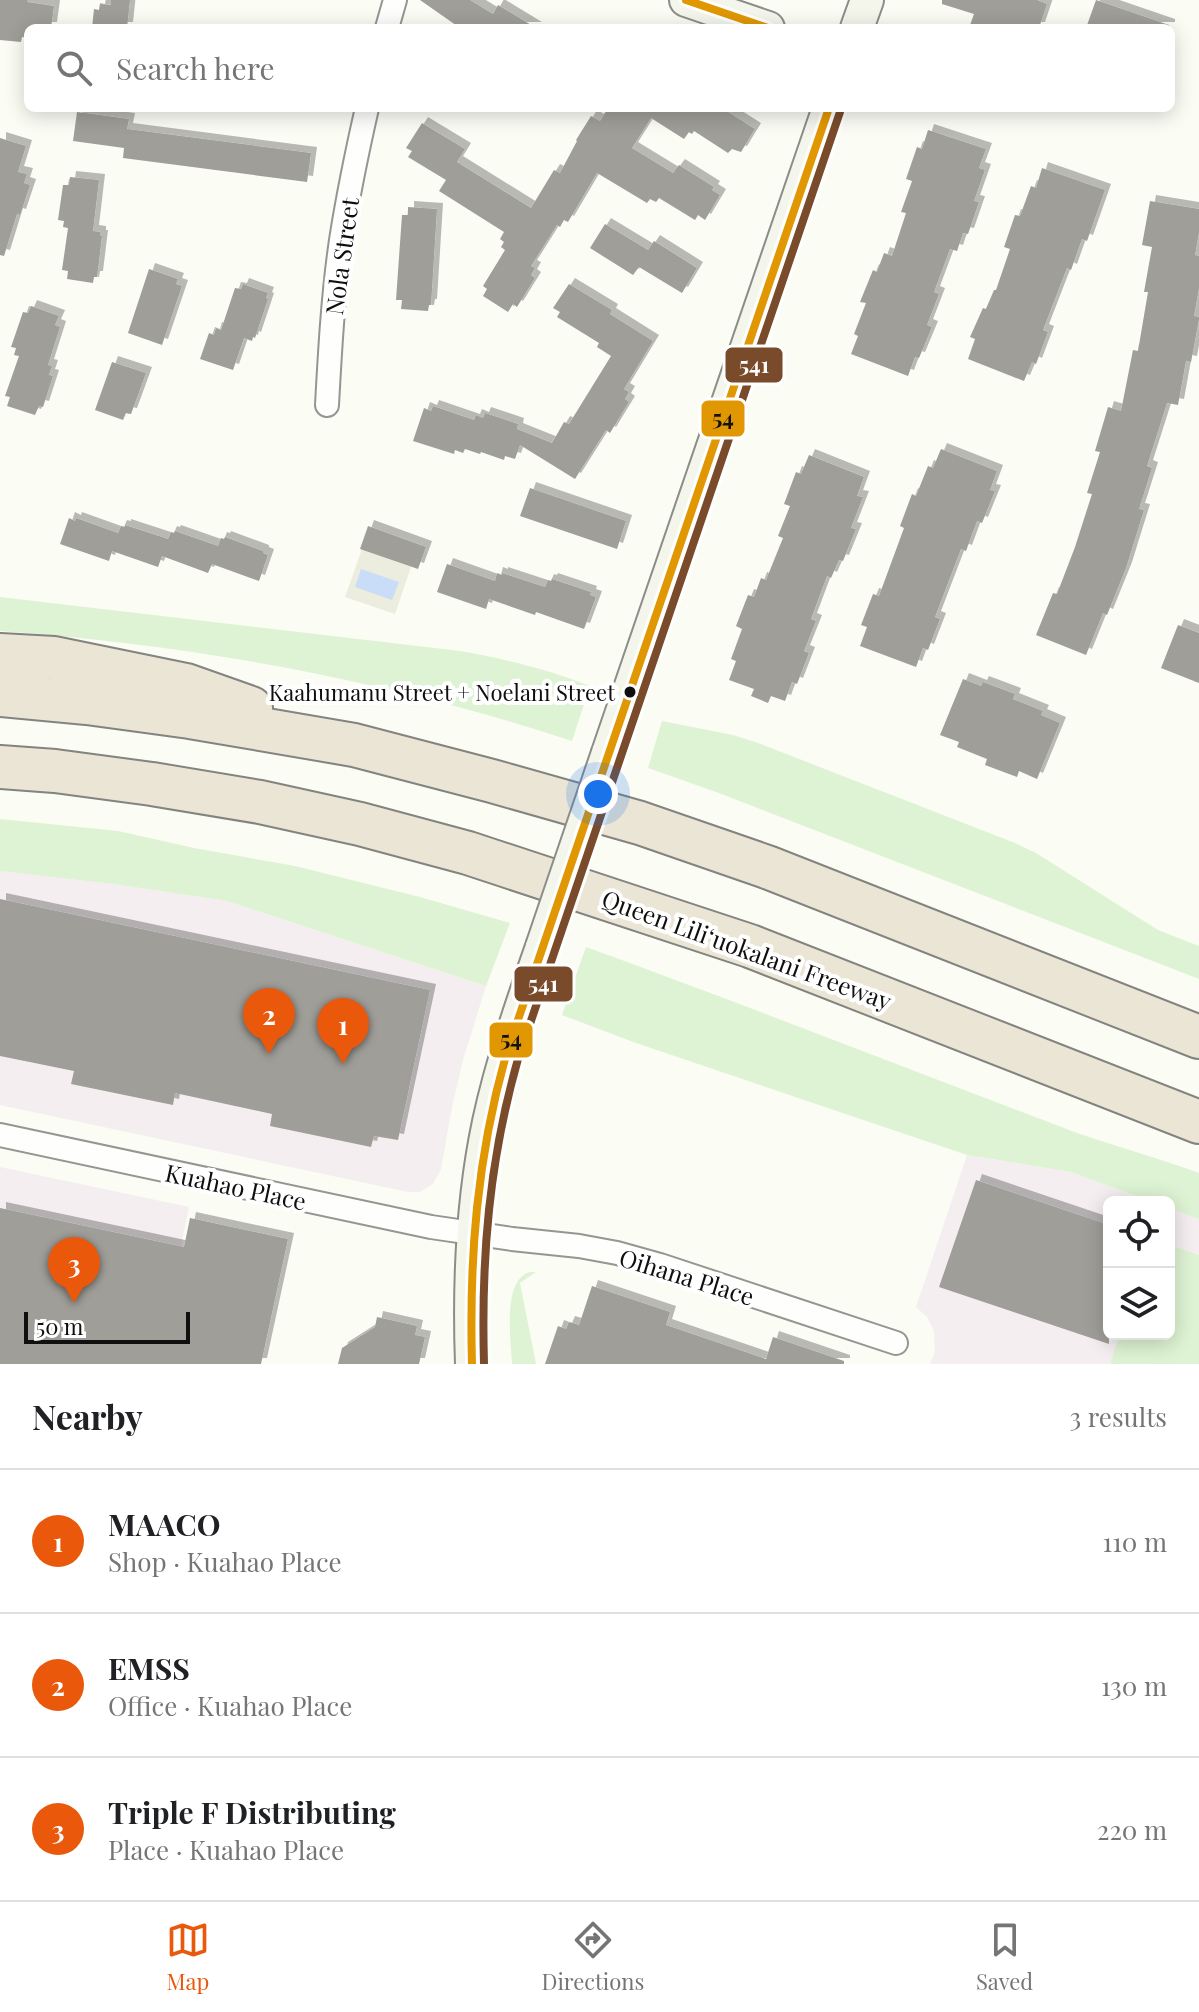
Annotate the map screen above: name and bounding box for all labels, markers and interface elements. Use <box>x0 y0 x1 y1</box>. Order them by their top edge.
search box <box>24 24 1175 112</box>
icon: search <box>52 46 96 90</box>
text: Search here <box>116 48 275 88</box>
street label: Nola Street <box>317 195 365 317</box>
line badge: 541 <box>724 346 784 384</box>
text: 541 <box>739 349 769 379</box>
line badge: 54 <box>700 399 746 438</box>
text: 54 <box>712 402 734 432</box>
place label: Kaahumanu Street + Noelani Street <box>269 677 616 707</box>
marker: Kaahumanu Street + Noelani Street <box>622 684 638 700</box>
your location <box>578 774 618 814</box>
street label: Queen Liliʻuokalani Freeway <box>598 882 896 1016</box>
line badge: 541 <box>513 965 574 1003</box>
text: 541 <box>528 968 558 998</box>
pin: 2 <box>243 988 295 1054</box>
pin: 1 <box>317 998 369 1064</box>
line badge: 54 <box>488 1021 534 1059</box>
text: 54 <box>500 1023 522 1053</box>
street label: Kuahao Place <box>163 1155 309 1217</box>
map controls <box>1103 1196 1175 1340</box>
button: locate <box>1103 1196 1175 1268</box>
pin: 3 <box>48 1237 100 1303</box>
street label: Oihana Place <box>616 1240 758 1312</box>
button: layers <box>1103 1268 1175 1340</box>
scale bar <box>24 1308 190 1344</box>
text: 50 m <box>36 1311 83 1341</box>
text: Nearby <box>32 1393 143 1439</box>
text: 3 results <box>1070 1399 1167 1434</box>
text: MAACO <box>108 1504 220 1544</box>
text: 1 <box>53 1524 63 1559</box>
text: 110 m <box>1103 1524 1167 1559</box>
text: Shop · Kuahao Place <box>108 1544 342 1579</box>
text: EMSS <box>108 1648 190 1688</box>
text: 2 <box>51 1668 65 1703</box>
text: 130 m <box>1101 1668 1167 1703</box>
text: Office · Kuahao Place <box>108 1688 352 1723</box>
text: Triple F Distributing <box>108 1792 396 1832</box>
text: 3 <box>52 1812 64 1847</box>
text: 220 m <box>1097 1812 1167 1847</box>
text: Place · Kuahao Place <box>108 1832 344 1867</box>
tab: Map <box>166 1918 210 1996</box>
tab: Directions <box>541 1918 644 1996</box>
tab: Saved <box>976 1918 1033 1996</box>

